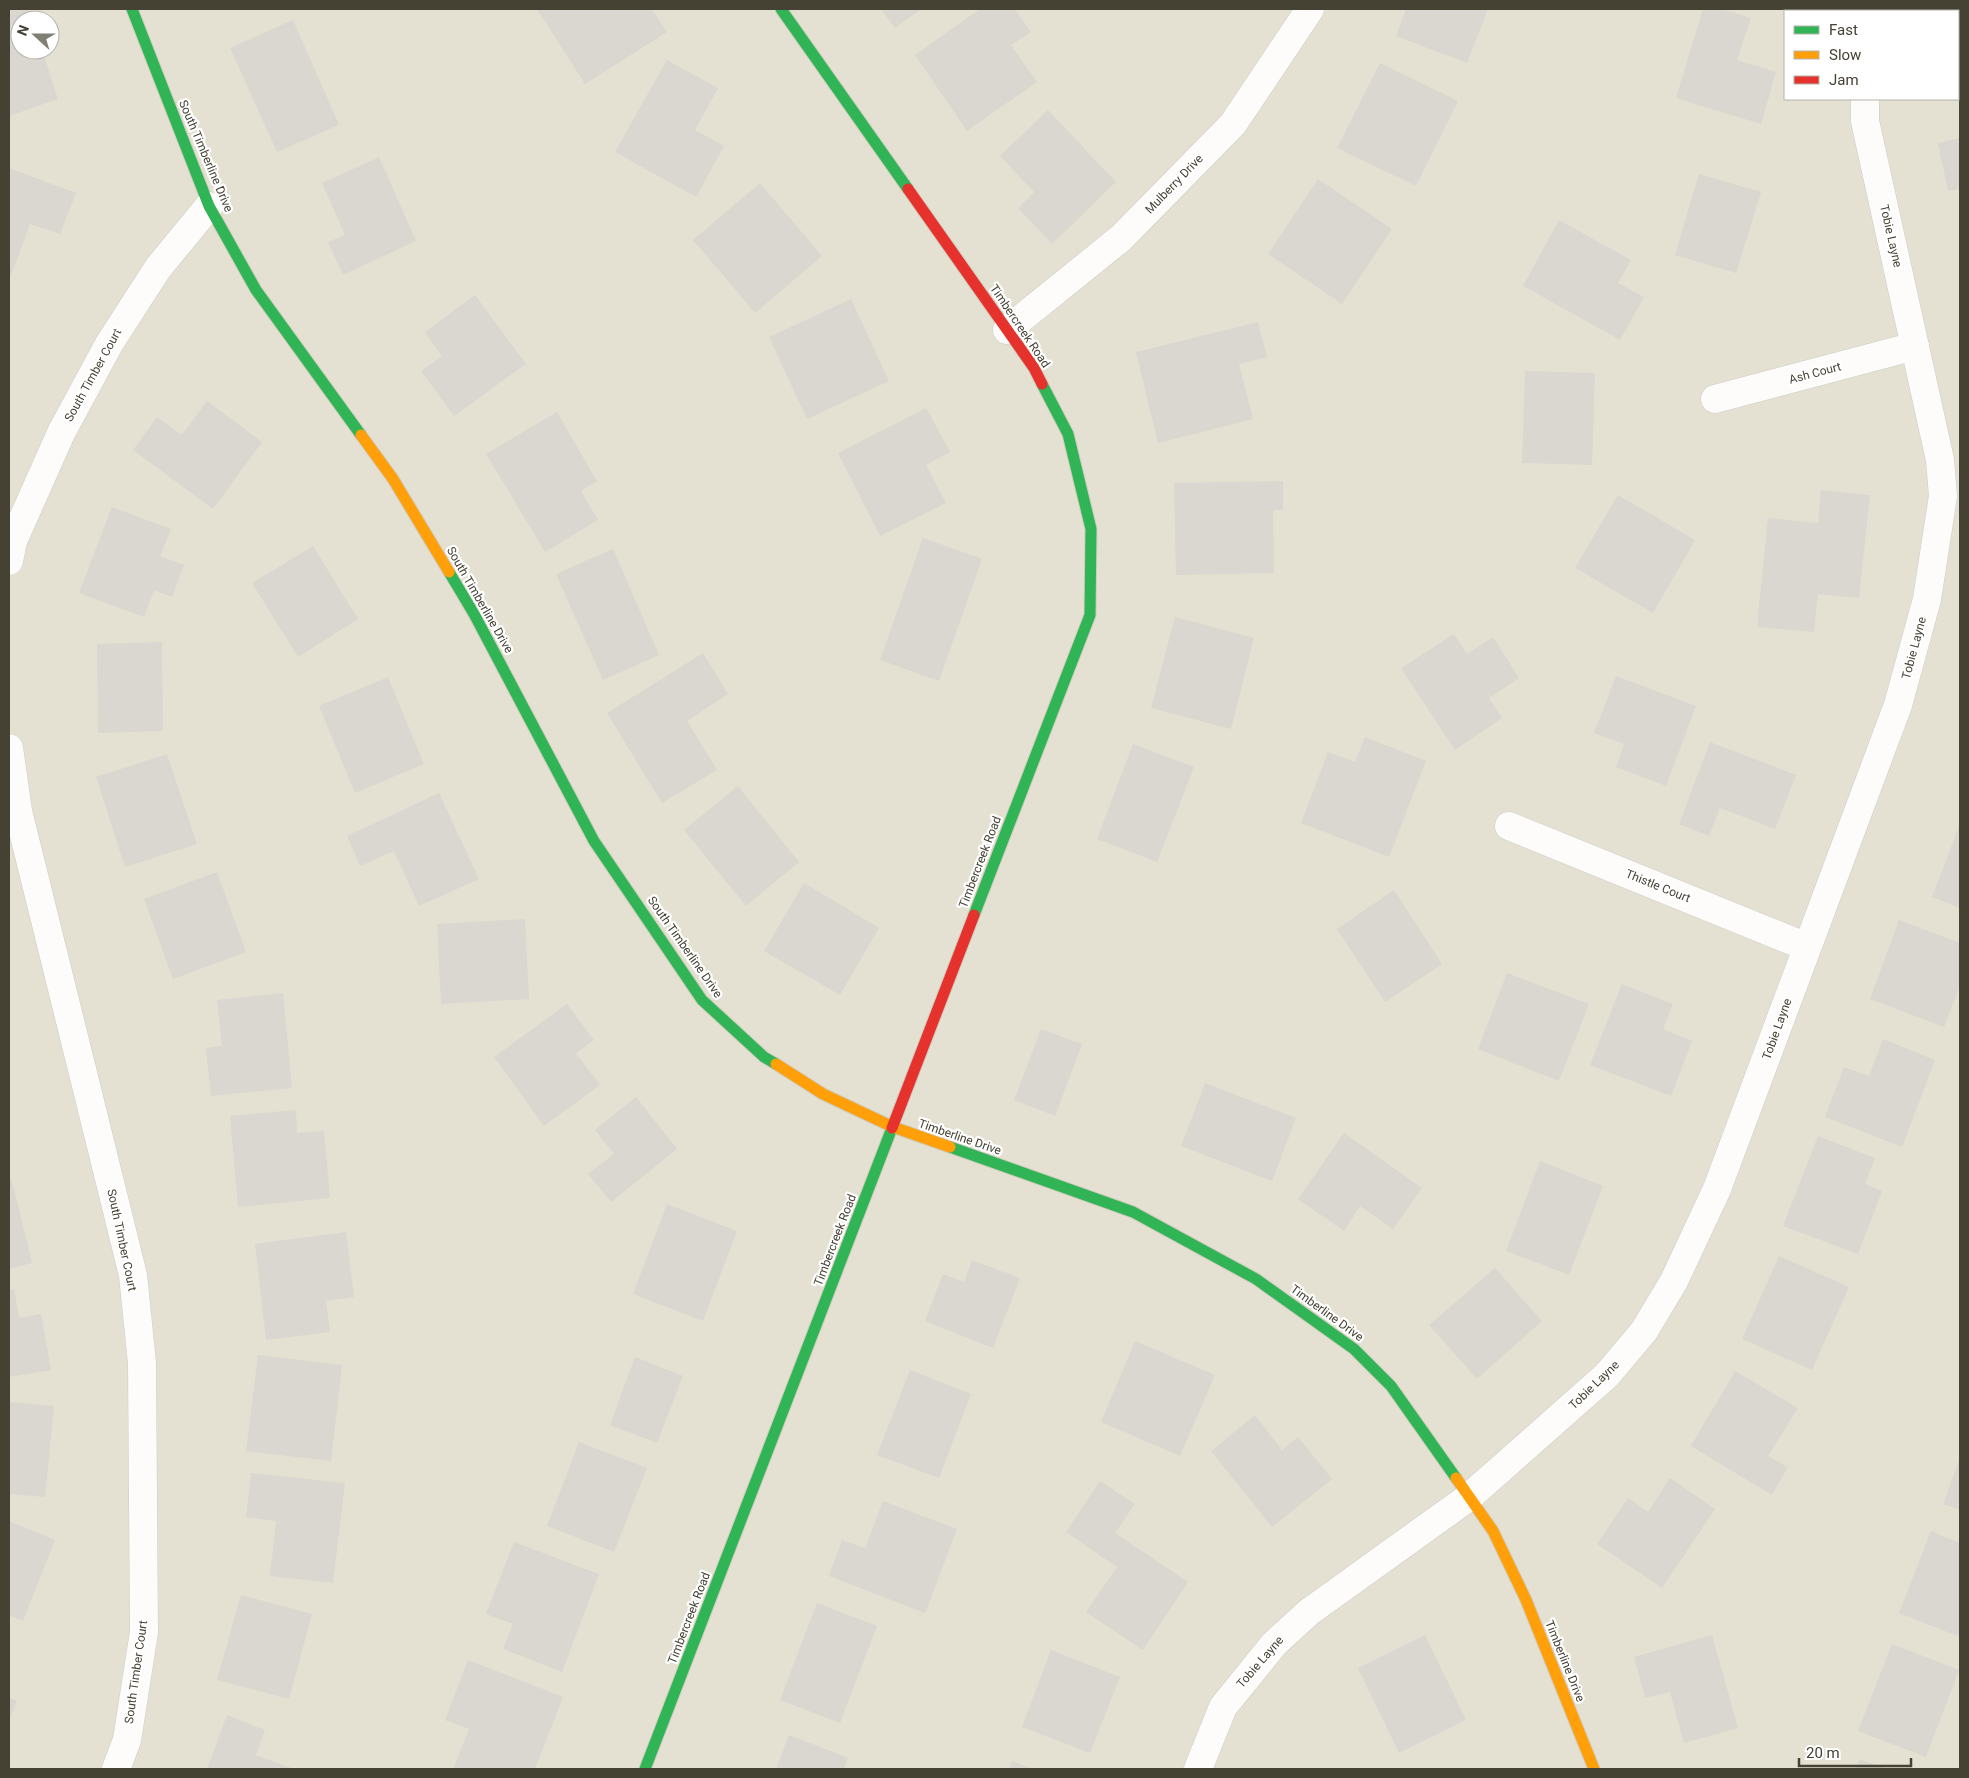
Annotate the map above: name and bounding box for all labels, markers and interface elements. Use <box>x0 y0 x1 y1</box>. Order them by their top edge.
north arrow <box>10 10 60 60</box>
legend <box>1784 10 1959 100</box>
text: Fast <box>1829 21 1858 39</box>
text: N <box>14 23 32 38</box>
text: Slow <box>1829 46 1861 64</box>
text: Jam <box>1829 71 1859 89</box>
street label: South Timberline Drive <box>176 98 236 214</box>
street label: Mulberry Drive <box>1142 151 1206 217</box>
street label: Tobie Layne <box>1877 203 1905 269</box>
street label: Timbercreek Road <box>987 282 1053 370</box>
street label: South Timber Court <box>62 326 124 424</box>
street label: Ash Court <box>1788 359 1843 387</box>
street label: South Timberline Drive <box>444 544 516 656</box>
street label: Tobie Layne <box>1899 615 1929 681</box>
street label: Timbercreek Road <box>956 814 1004 910</box>
street label: Thistle Court <box>1624 867 1692 905</box>
street label: South Timberline Drive <box>645 894 725 1000</box>
street label: Tobie Layne <box>1759 997 1795 1061</box>
street label: Timberline Drive <box>917 1116 1003 1158</box>
street label: South Timber Court <box>104 1188 140 1292</box>
street label: Timbercreek Road <box>811 1192 859 1288</box>
street label: Timberline Drive <box>1288 1282 1366 1344</box>
street label: Tobie Layne <box>1566 1358 1622 1412</box>
street label: Timbercreek Road <box>665 1570 713 1666</box>
street label: Timberline Drive <box>1542 1618 1588 1704</box>
street label: South Timber Court <box>122 1619 150 1725</box>
street label: Tobie Layne <box>1234 1633 1286 1691</box>
scale bar <box>1799 1736 1912 1768</box>
text: 20 m <box>1806 1744 1840 1762</box>

